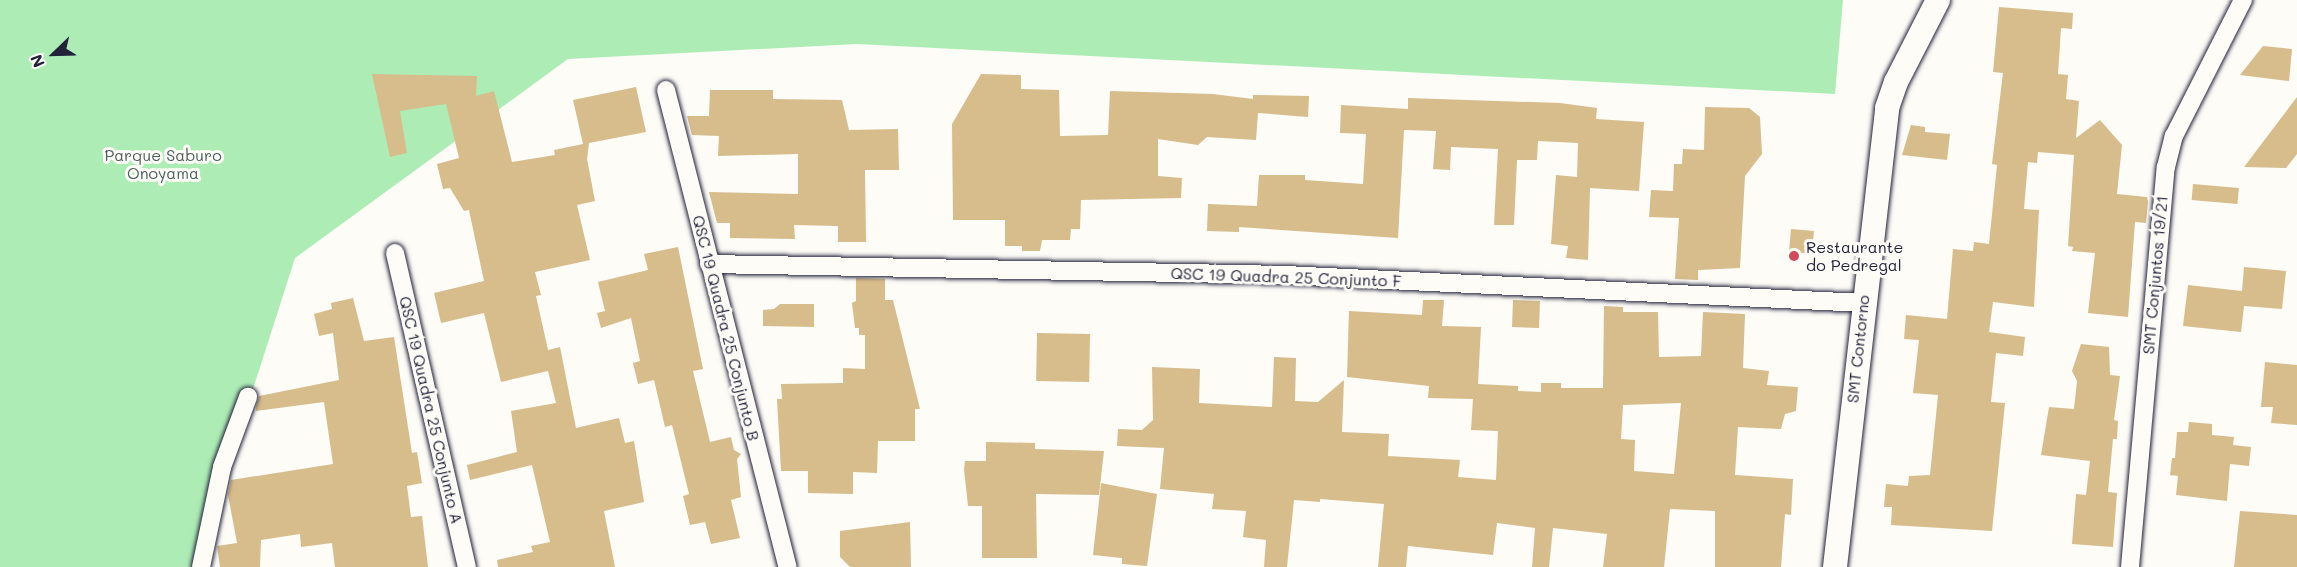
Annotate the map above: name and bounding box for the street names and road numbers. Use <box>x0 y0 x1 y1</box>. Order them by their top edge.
street label: SMT Conjuntos 19/21 <box>2139 195 2171 355</box>
street label: QSC 19 Quadra 25 Conjunto B <box>689 213 763 443</box>
street label: QSC 19 Quadra 25 Conjunto F <box>1170 263 1402 291</box>
street label: QSC 19 Quadra 25 Conjunto A <box>395 294 467 526</box>
street label: SMT Contorno <box>1843 294 1873 404</box>

